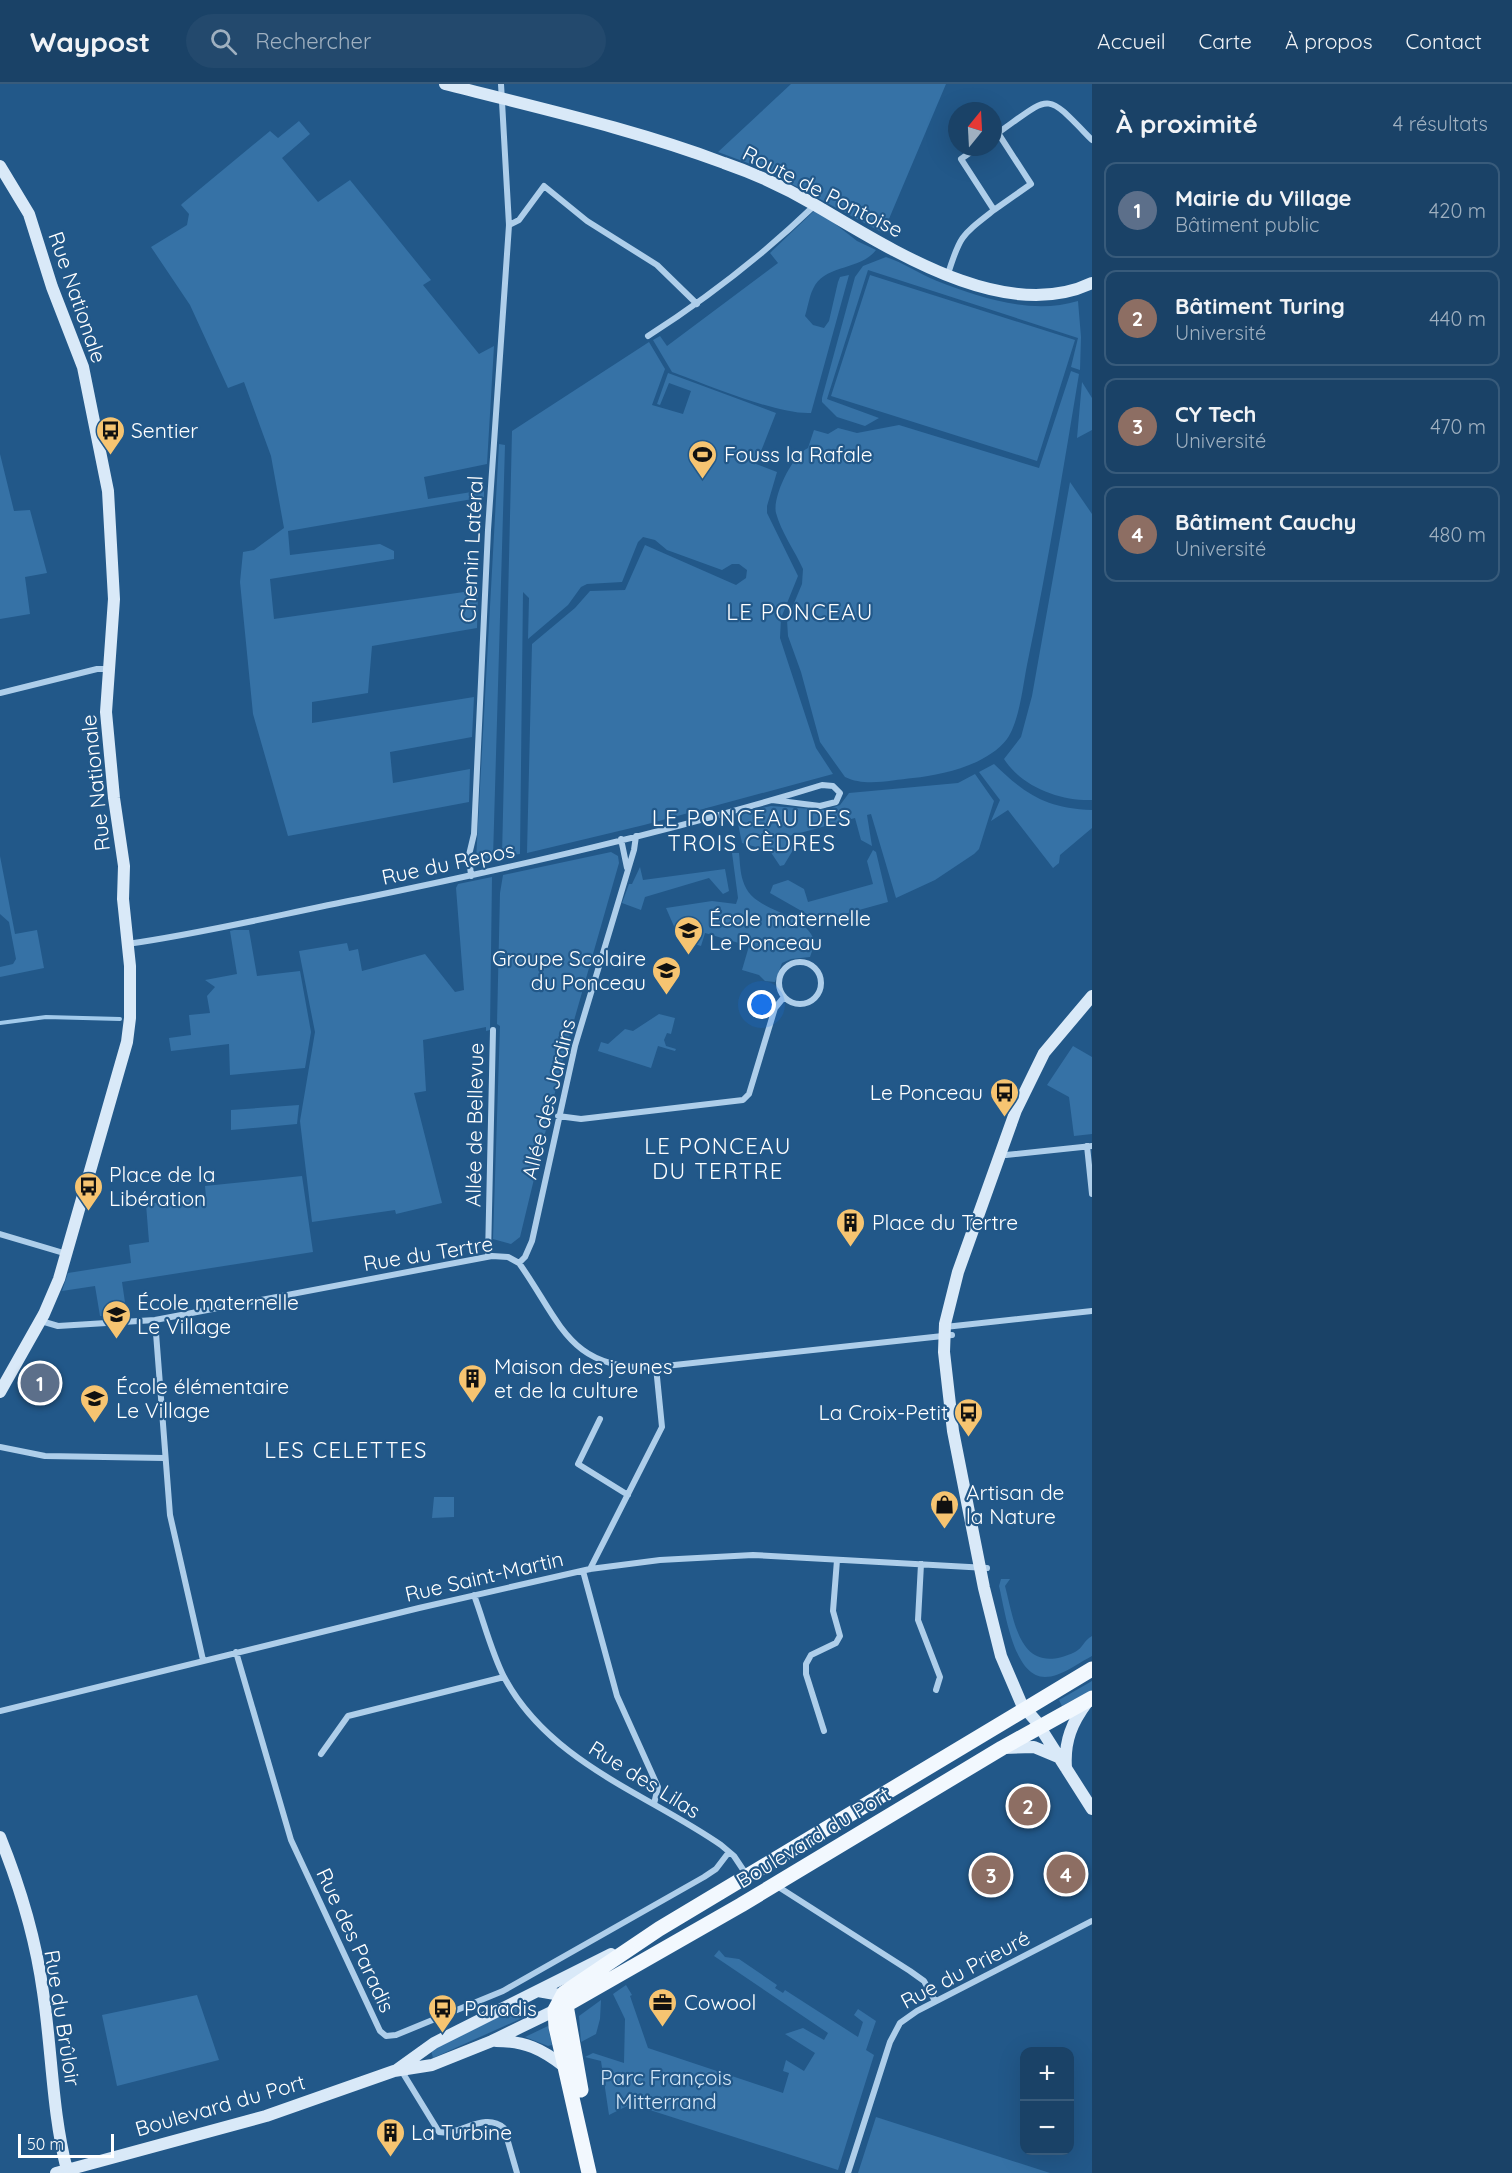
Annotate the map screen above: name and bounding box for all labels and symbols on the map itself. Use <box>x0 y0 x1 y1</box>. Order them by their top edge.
north arrow <box>948 102 1002 156</box>
street label: Route de Pontoise <box>738 139 908 243</box>
street label: Rue Nationale <box>43 228 113 366</box>
bus stop icon: Sentier <box>94 414 126 456</box>
place label: Sentier <box>131 417 198 443</box>
sports icon: Fouss la Rafale <box>687 438 719 480</box>
place label: Fouss la Rafale <box>724 441 873 467</box>
street label: Chemin Latéral <box>454 475 488 623</box>
district label: LE PONCEAU <box>726 598 874 626</box>
street label: Rue Nationale <box>75 713 115 853</box>
district label: LE PONCEAU DES TROIS CÈDRES <box>652 804 852 857</box>
street label: Rue du Repos <box>379 836 517 890</box>
place label: École maternelle Le Ponceau <box>709 905 871 955</box>
school or university icon: École maternelle Le Ponceau <box>672 914 704 956</box>
place label: Groupe Scolaire du Ponceau <box>492 945 646 995</box>
school or university icon: Groupe Scolaire du Ponceau <box>651 954 683 996</box>
your location <box>747 990 776 1019</box>
street label: Allée des Jardins <box>516 1016 580 1182</box>
street label: Allée de Bellevue <box>460 1043 488 1207</box>
bus stop icon: Le Ponceau <box>988 1076 1020 1118</box>
place label: Le Ponceau <box>870 1079 983 1105</box>
district label: LE PONCEAU DU TERTRE <box>644 1132 792 1185</box>
place label: Place de la Libération <box>109 1161 215 1211</box>
bus stop icon: Place de la Libération <box>72 1170 104 1212</box>
building icon: Place du Tertre <box>835 1206 867 1248</box>
place label: Place du Tertre <box>872 1209 1018 1235</box>
street label: Rue du Tertre <box>361 1230 495 1276</box>
place label: École maternelle Le Village <box>137 1289 299 1339</box>
school or university icon: École maternelle Le Village <box>100 1298 132 1340</box>
place label: Maison des jeunes et de la culture <box>494 1353 673 1403</box>
pin: 1 <box>20 1360 60 1406</box>
building icon: Maison des jeunes et de la culture <box>457 1362 489 1404</box>
place label: École élémentaire Le Village <box>116 1373 289 1423</box>
school or university icon: École élémentaire Le Village <box>79 1382 111 1424</box>
bus stop icon: La Croix-Petit <box>953 1396 985 1438</box>
place label: La Croix-Petit <box>819 1399 948 1425</box>
district label: LES CELETTES <box>264 1436 428 1464</box>
place label: Artisan de la Nature <box>966 1479 1065 1529</box>
shop icon: Artisan de la Nature <box>929 1488 961 1530</box>
street label: Rue Saint-Martin <box>402 1545 566 1607</box>
street label: Rue des Lilas <box>584 1734 706 1824</box>
street label: Boulevard du Port <box>731 1781 895 1893</box>
pin: 2 <box>1008 1784 1048 1828</box>
pin: 3 <box>972 1852 1010 1898</box>
pin: 4 <box>1046 1852 1086 1896</box>
street label: Rue des Paradis <box>311 1864 401 2016</box>
street label: Rue du Prieuré <box>896 1924 1034 2014</box>
street label: Rue du Brûloir <box>39 1948 87 2088</box>
office icon: Cowool <box>647 1986 679 2028</box>
place label: Cowool <box>684 1989 756 2015</box>
bus stop icon: Paradis <box>427 1992 459 2034</box>
place label: Paradis <box>464 1995 537 2021</box>
park label: Parc François Mitterrand <box>600 2064 732 2114</box>
street label: Boulevard du Port <box>132 2068 308 2142</box>
building icon: La Turbine <box>374 2116 406 2158</box>
place label: La Turbine <box>411 2119 512 2145</box>
scale bar <box>18 2131 114 2158</box>

